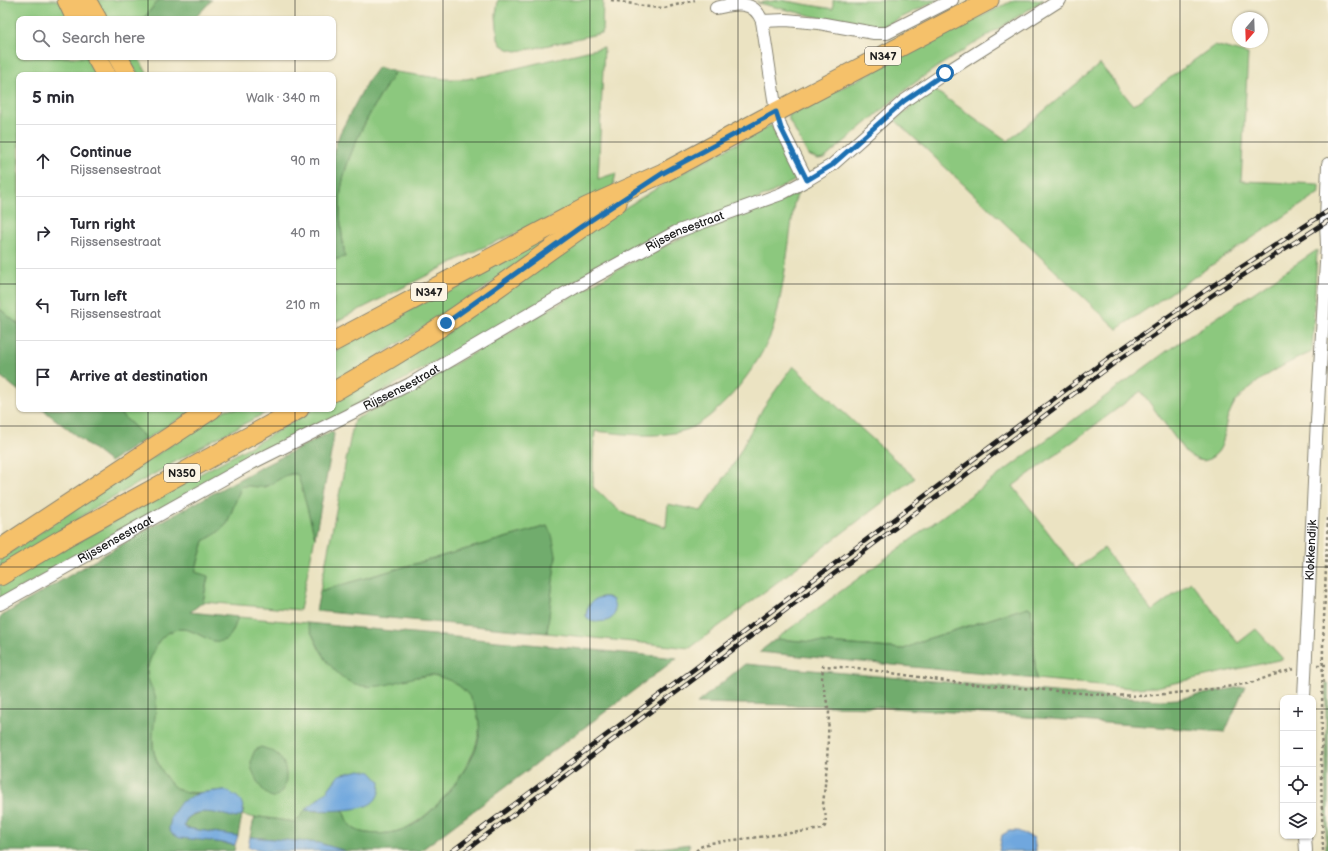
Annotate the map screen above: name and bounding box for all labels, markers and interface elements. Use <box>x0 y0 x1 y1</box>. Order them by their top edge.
north arrow <box>1232 12 1268 48</box>
search box <box>16 16 336 60</box>
icon: search <box>30 27 52 49</box>
text: Search here <box>62 29 145 48</box>
road number: N347 <box>865 47 901 65</box>
route start <box>936 64 954 82</box>
text: 5 min <box>32 88 75 108</box>
text: Walk · 340 m <box>246 90 320 106</box>
text: Continue <box>70 143 132 162</box>
icon: ahead <box>32 150 54 172</box>
text: 90 m <box>291 153 320 169</box>
text: Rijssensestraat <box>70 162 161 178</box>
street label: Rijssensestraat <box>643 208 726 255</box>
text: Turn right <box>70 215 135 234</box>
icon: right <box>32 222 54 244</box>
text: 40 m <box>290 225 320 241</box>
text: Rijssensestraat <box>70 234 161 250</box>
road number: N347 <box>411 283 447 301</box>
text: Turn left <box>70 287 127 306</box>
icon: left <box>32 294 54 316</box>
text: 210 m <box>286 297 320 313</box>
text: Rijssensestraat <box>70 306 161 322</box>
route end <box>437 314 455 332</box>
street label: Rijssensestraat <box>361 361 442 414</box>
icon: arrive <box>32 366 54 388</box>
text: Arrive at destination <box>70 367 208 386</box>
road number: N350 <box>164 464 200 482</box>
street label: Rijssensestraat <box>75 513 156 567</box>
street label: Klokkendijk <box>1302 519 1320 581</box>
map controls <box>1280 695 1316 839</box>
button: + <box>1280 695 1316 731</box>
button: − <box>1280 731 1316 767</box>
button: locate <box>1280 767 1316 803</box>
button: layers <box>1280 803 1316 839</box>

